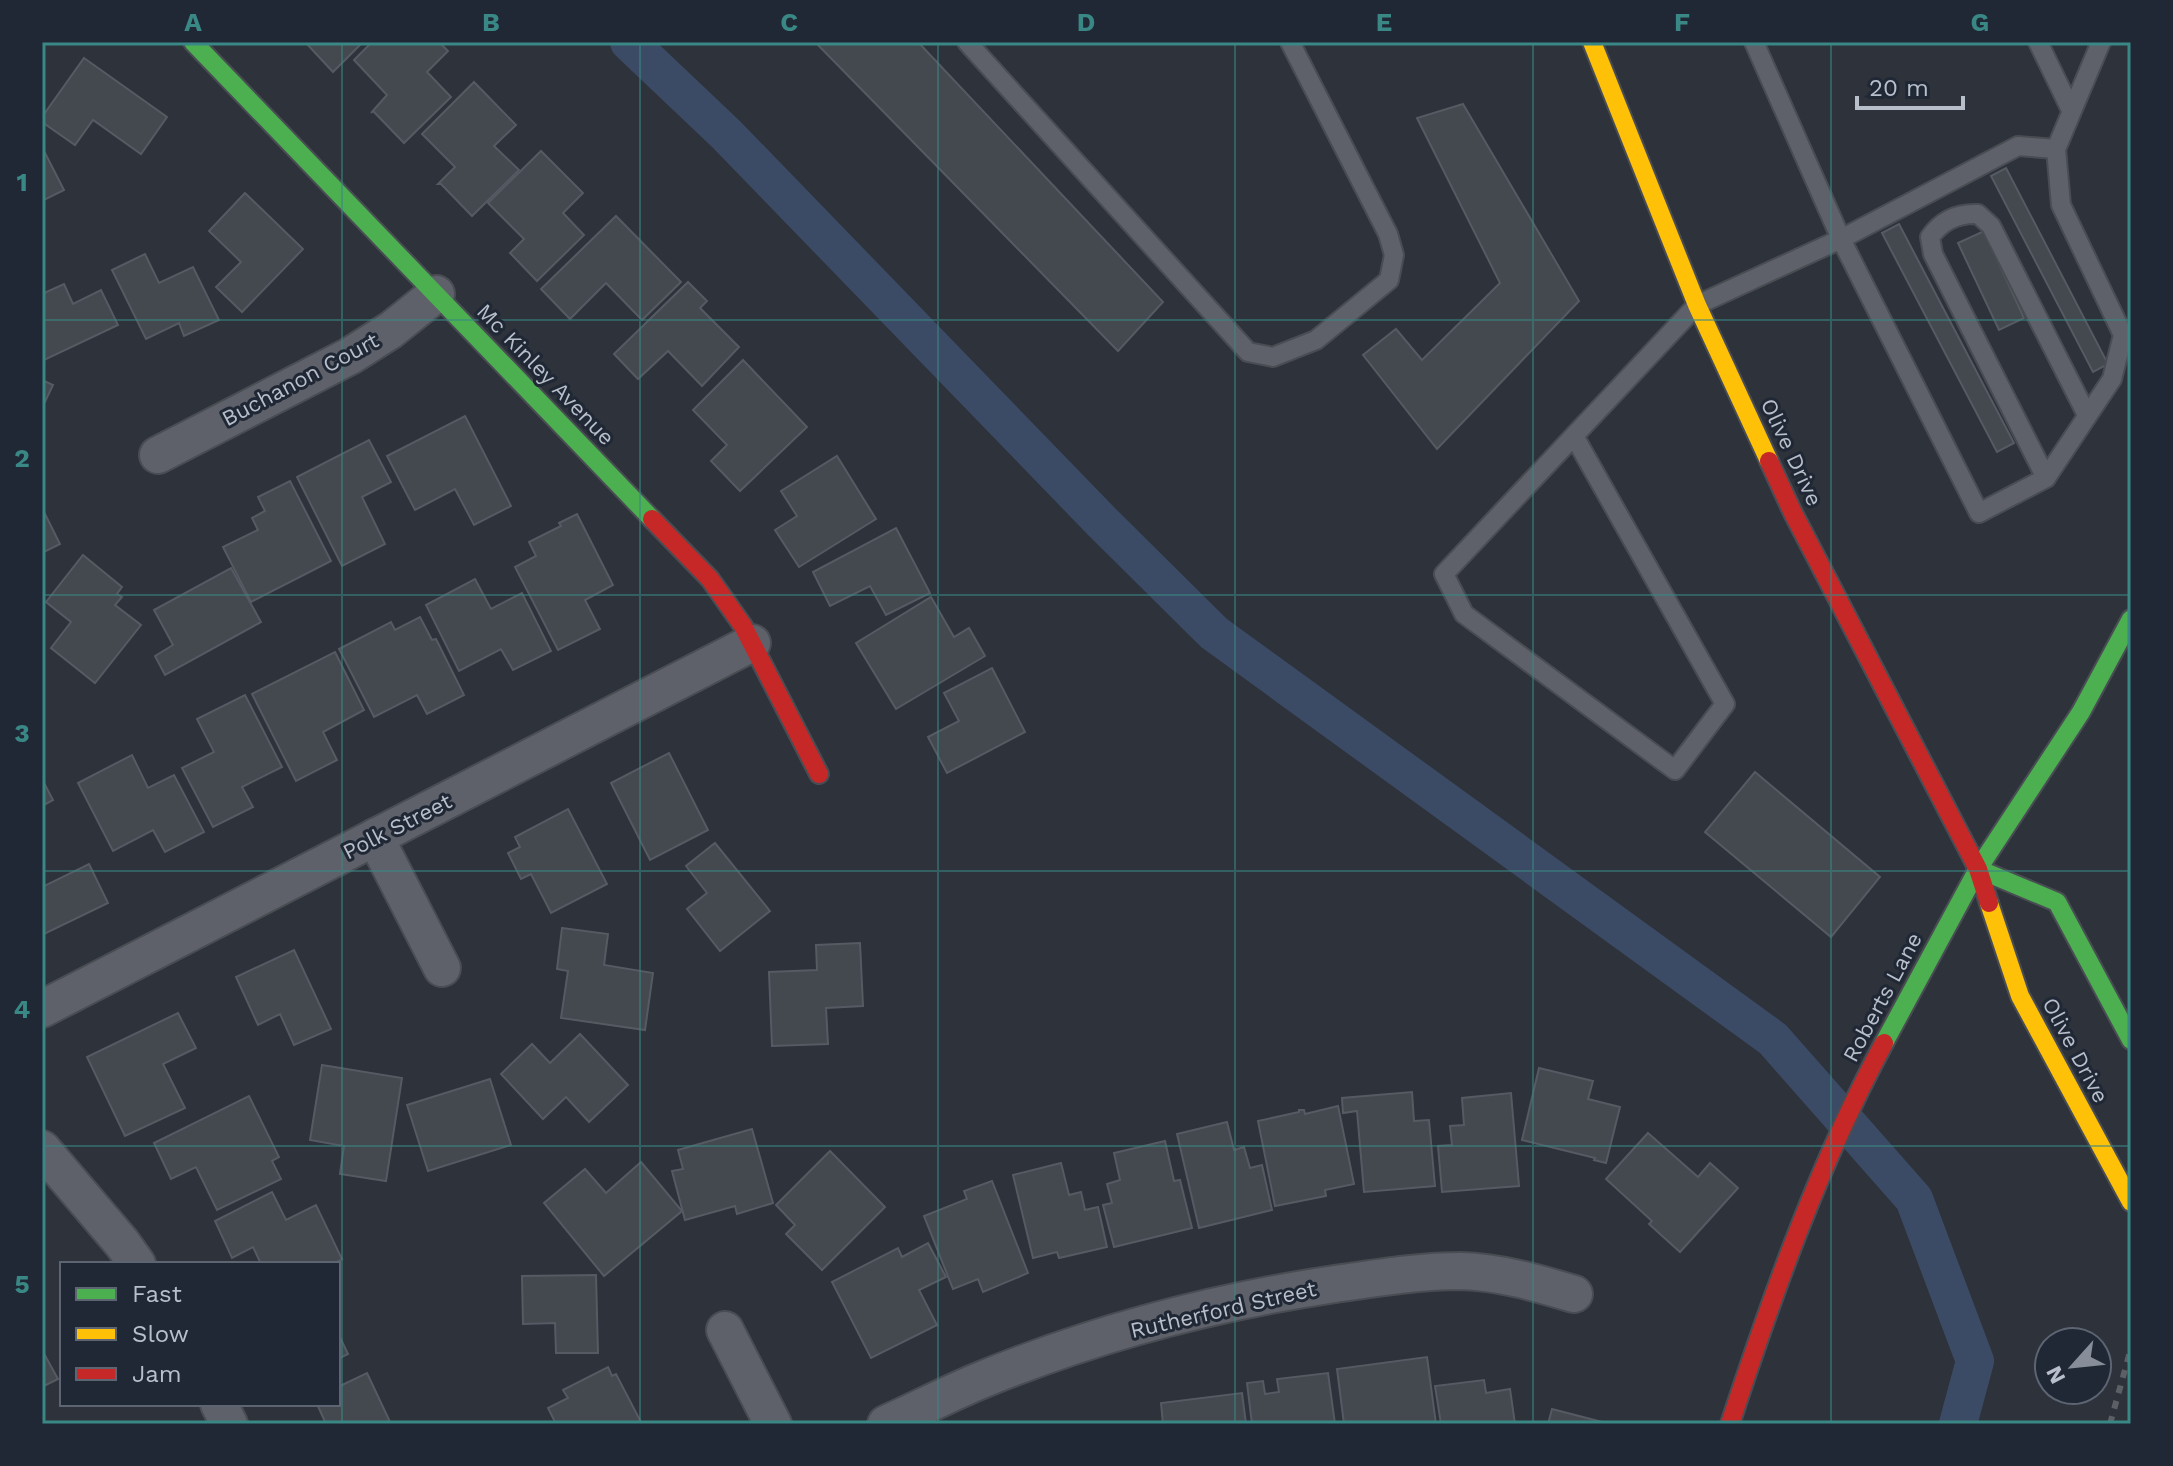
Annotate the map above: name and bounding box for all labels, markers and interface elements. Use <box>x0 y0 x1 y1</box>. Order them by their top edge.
text: A <box>184 7 202 37</box>
text: B <box>482 7 500 37</box>
text: C <box>780 7 798 37</box>
text: D <box>1077 7 1095 37</box>
text: E <box>1376 7 1392 37</box>
text: F <box>1674 7 1690 37</box>
text: G <box>1971 7 1989 37</box>
scale bar <box>1857 60 1963 110</box>
text: 20 m <box>1869 74 1929 102</box>
text: 1 <box>16 167 28 197</box>
street label: Mc Kinley Avenue <box>472 299 619 450</box>
street label: Buchanon Court <box>218 328 383 431</box>
street label: Olive Drive <box>1756 395 1827 510</box>
text: 2 <box>14 443 30 473</box>
text: 3 <box>14 718 30 748</box>
street label: Polk Street <box>339 788 456 865</box>
street label: Roberts Lane <box>1838 928 1927 1066</box>
street label: Olive Drive <box>2037 993 2114 1107</box>
text: 4 <box>14 994 31 1024</box>
legend <box>60 1262 340 1406</box>
text: 5 <box>14 1269 30 1299</box>
street label: Rutherford Street <box>1128 1276 1319 1343</box>
text: Fast <box>132 1280 182 1308</box>
text: Slow <box>132 1320 189 1348</box>
north arrow <box>2033 1326 2113 1406</box>
text: Jam <box>132 1360 182 1388</box>
text: N <box>2041 1362 2070 1388</box>

